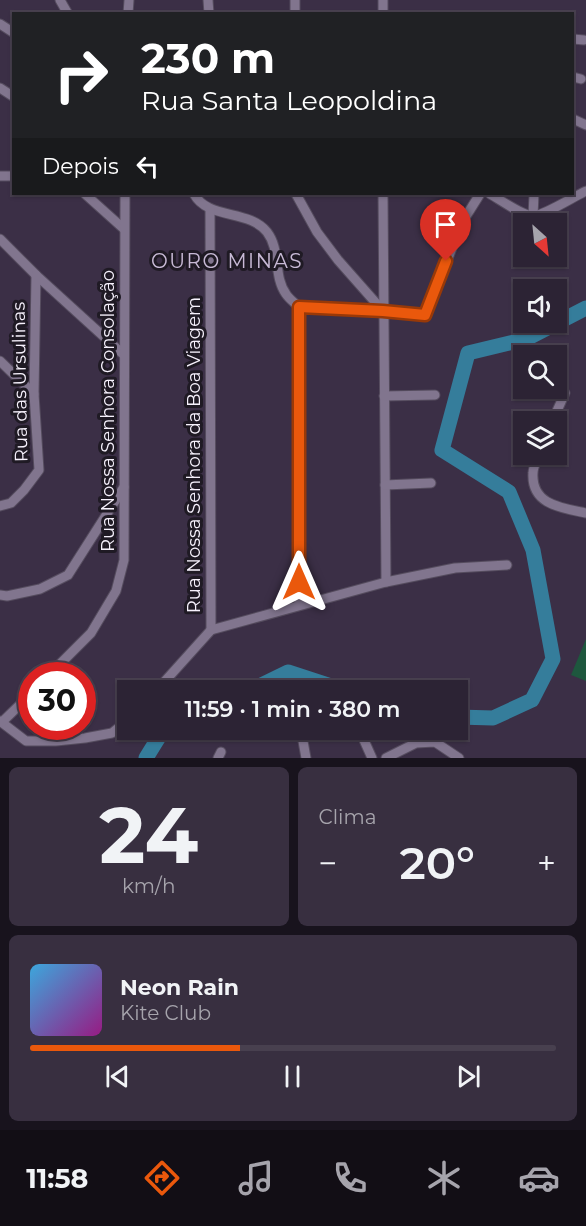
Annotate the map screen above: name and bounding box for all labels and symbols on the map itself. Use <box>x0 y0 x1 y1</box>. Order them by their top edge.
pin <box>420 199 471 261</box>
north arrow <box>513 213 567 267</box>
district label: OURO MINAS <box>151 249 303 273</box>
street label: Rua Nossa Senhora Consolação <box>97 270 119 552</box>
street label: Rua Nossa Senhora da Boa Viagem <box>183 297 205 613</box>
street label: Rua das Ursulinas <box>8 301 32 462</box>
position arrow <box>267 550 331 614</box>
speed limit sign: 30 <box>18 662 96 740</box>

